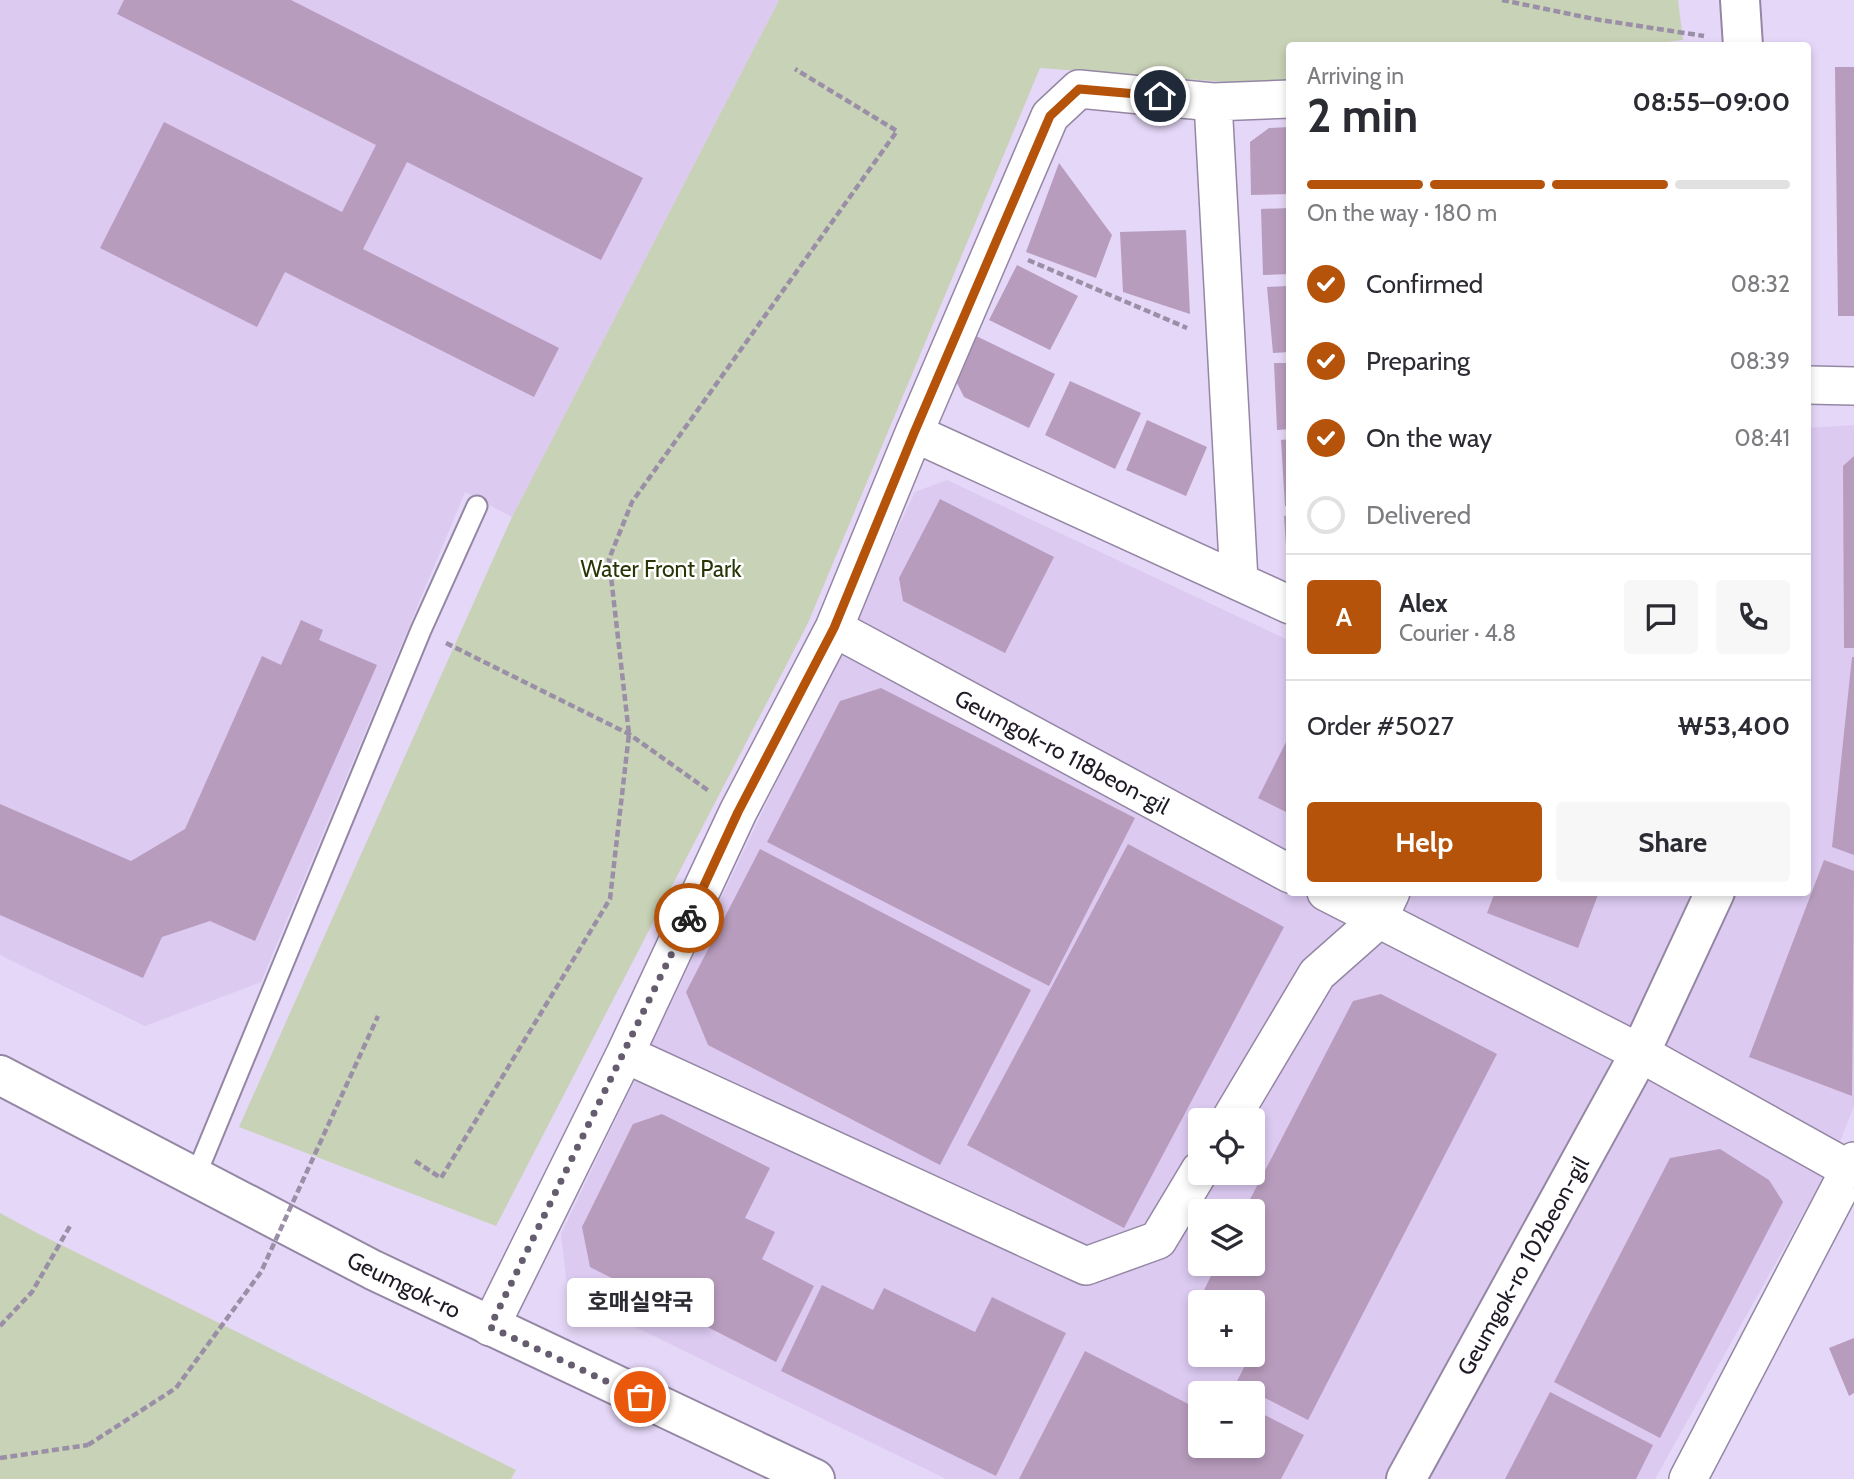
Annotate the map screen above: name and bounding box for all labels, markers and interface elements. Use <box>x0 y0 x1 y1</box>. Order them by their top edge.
text: Arriving in <box>1307 62 1404 90</box>
pin <box>1130 66 1190 126</box>
icon: home <box>1141 77 1179 115</box>
text: 08:55–09:00 <box>1632 86 1790 118</box>
text: 2 min <box>1307 88 1418 144</box>
text: On the way · 180 m <box>1307 199 1497 227</box>
icon: check <box>1307 265 1345 303</box>
text: Confirmed <box>1366 268 1483 300</box>
text: 08:32 <box>1731 270 1790 298</box>
icon: check <box>1307 342 1345 380</box>
text: Preparing <box>1366 345 1470 377</box>
text: 08:39 <box>1730 347 1790 375</box>
icon: check <box>1307 419 1345 457</box>
text: On the way <box>1366 422 1492 454</box>
text: 08:41 <box>1734 424 1790 452</box>
text: Delivered <box>1366 499 1471 531</box>
park label: Water Front Park <box>580 555 742 583</box>
button: chat <box>1624 580 1698 654</box>
button: phone <box>1716 580 1790 654</box>
text: Alex <box>1399 587 1448 619</box>
text: A <box>1336 601 1352 633</box>
text: Courier · 4.8 <box>1399 619 1516 647</box>
street label: Geumgok-ro 118beon-gil <box>950 684 1175 821</box>
text: Order #5027 <box>1307 710 1454 742</box>
text: ₩53,400 <box>1678 710 1790 742</box>
button: Help <box>1307 802 1542 882</box>
button: Share <box>1556 802 1790 882</box>
courier <box>654 883 724 953</box>
icon: bike <box>670 899 708 937</box>
map controls <box>1188 1108 1265 1458</box>
button: locate <box>1188 1108 1265 1185</box>
street label: Geumgok-ro 102beon-gil <box>1451 1151 1595 1380</box>
button: layers <box>1188 1199 1265 1276</box>
street label: Geumgok-ro <box>343 1246 465 1324</box>
callout: 호매실약국 <box>566 1278 714 1327</box>
text: 호매실약국 <box>588 1288 693 1316</box>
button: + <box>1188 1290 1265 1367</box>
pin <box>610 1367 670 1427</box>
icon: bag <box>621 1378 659 1416</box>
button: − <box>1188 1381 1265 1458</box>

